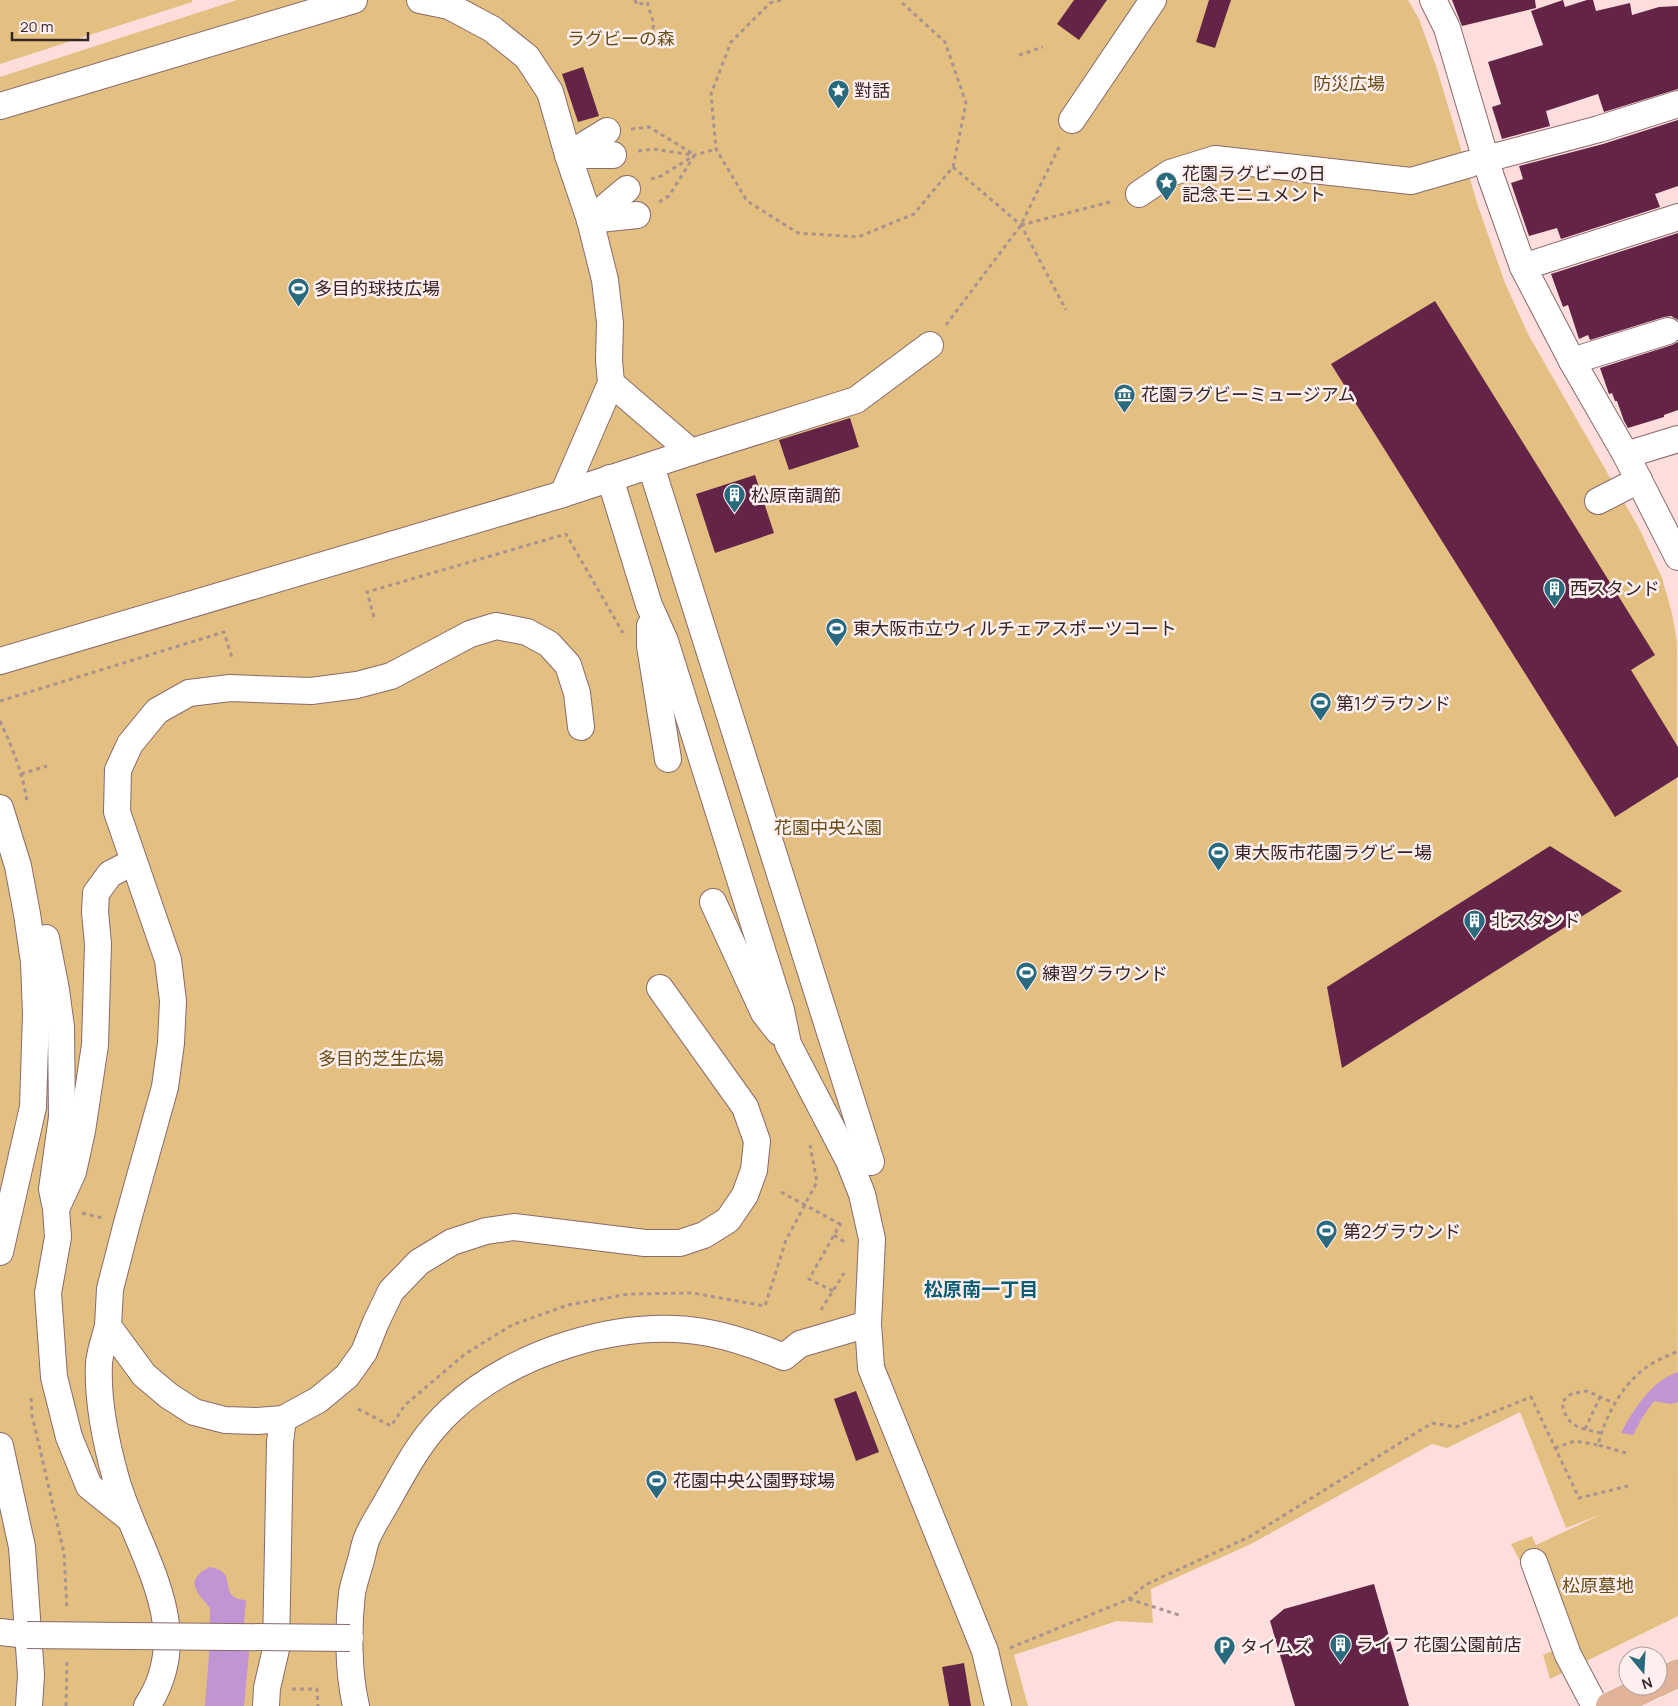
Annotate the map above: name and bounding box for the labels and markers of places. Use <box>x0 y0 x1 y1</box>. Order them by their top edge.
place icon: 對話 <box>826 78 850 109</box>
place label: 對話 <box>854 78 890 102</box>
place label: 花園ラグビーの日 記念モニュメント <box>1182 161 1326 206</box>
place icon: 花園ラグビーの日 記念モニュメント <box>1154 171 1178 202</box>
sports icon: 多目的球技広場 <box>286 276 310 307</box>
place label: 多目的球技広場 <box>314 276 440 300</box>
museum icon: 花園ラグビーミュージアム <box>1113 382 1137 413</box>
place label: 花園ラグビーミュージアム <box>1141 382 1355 406</box>
building icon: 松原南調節 <box>723 483 747 514</box>
place label: 松原南調節 <box>751 483 841 507</box>
building icon: 西スタンド <box>1542 576 1566 607</box>
place label: 西スタンド <box>1570 576 1660 600</box>
sports icon: 東大阪市立ウィルチェアスポーツコート <box>825 616 849 647</box>
place label: 東大阪市立ウィルチェアスポーツコート <box>853 616 1177 640</box>
sports icon: 第1グラウンド <box>1308 691 1332 722</box>
place label: 第1グラウンド <box>1336 691 1451 715</box>
sports icon: 東大阪市花園ラグビー場 <box>1206 840 1230 871</box>
place label: 東大阪市花園ラグビー場 <box>1234 840 1432 864</box>
building icon: 北スタンド <box>1463 908 1487 939</box>
place label: 北スタンド <box>1491 908 1581 932</box>
sports icon: 練習グラウンド <box>1014 961 1038 992</box>
place label: 練習グラウンド <box>1042 961 1168 985</box>
sports icon: 第2グラウンド <box>1315 1219 1339 1250</box>
place label: 第2グラウンド <box>1343 1219 1461 1243</box>
sports icon: 花園中央公園野球場 <box>645 1468 669 1499</box>
place label: 花園中央公園野球場 <box>673 1468 835 1492</box>
building icon: ライフ 花園公園前店 <box>1328 1632 1352 1663</box>
place label: ライフ 花園公園前店 <box>1356 1632 1522 1656</box>
parking icon: タイムズ <box>1212 1634 1236 1665</box>
place label: タイムズ <box>1240 1634 1312 1658</box>

